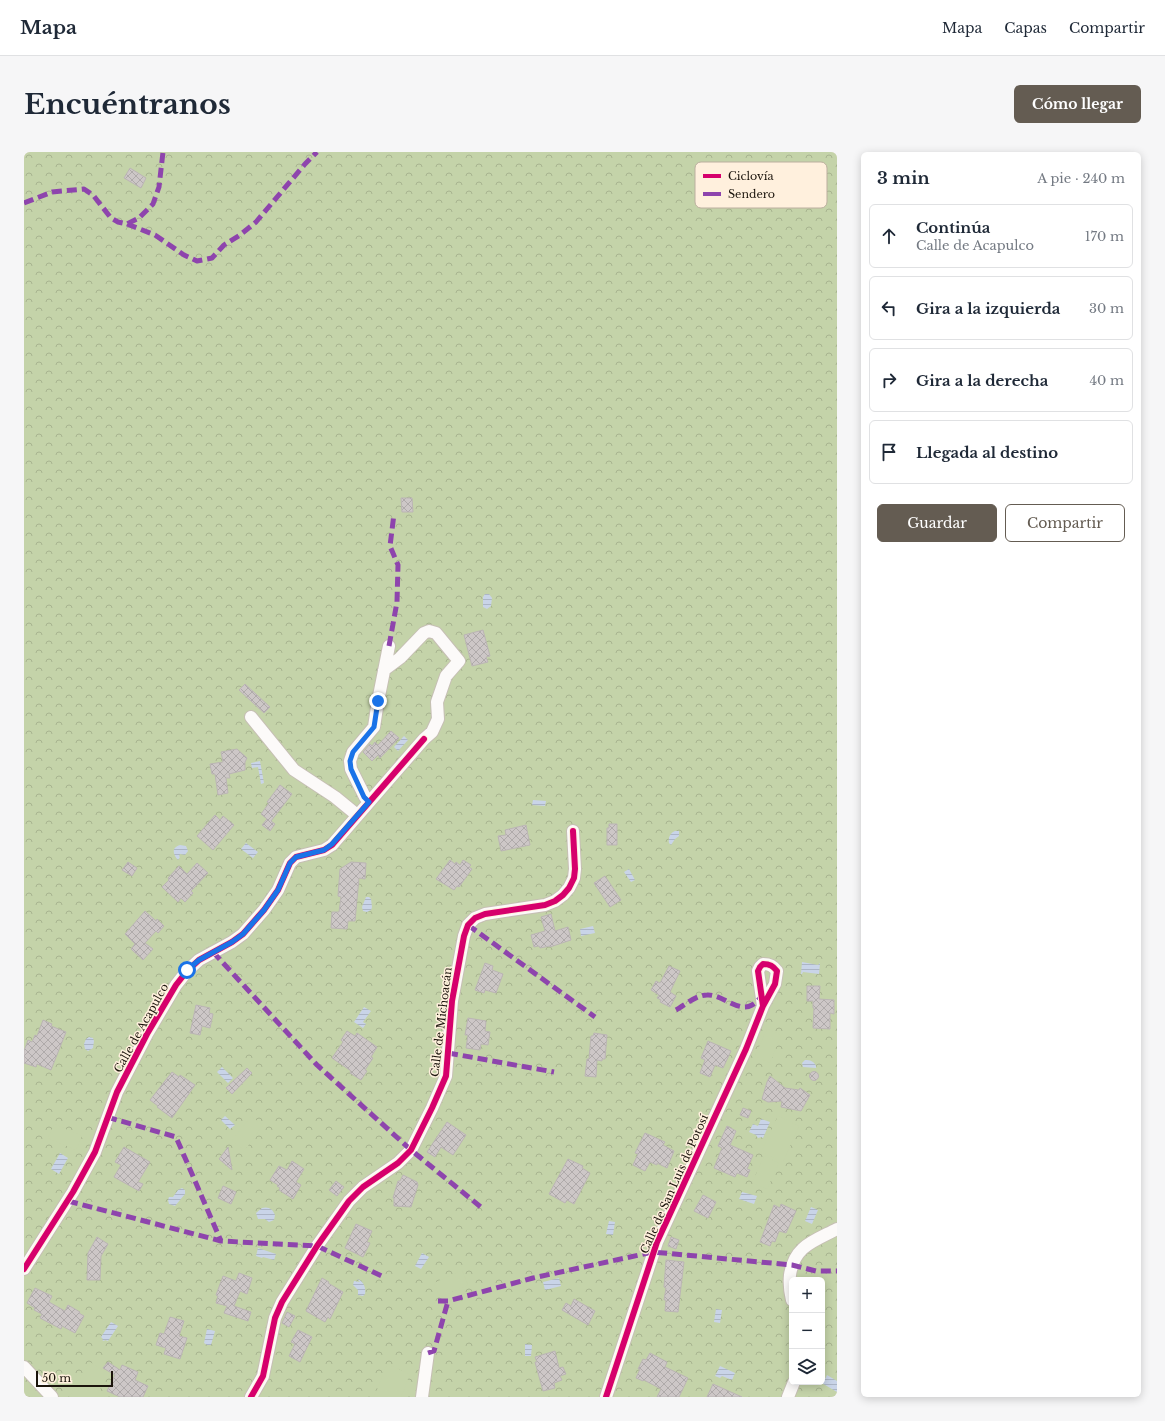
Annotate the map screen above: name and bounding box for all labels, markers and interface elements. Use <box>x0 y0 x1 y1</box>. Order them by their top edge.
text: Mapa <box>20 16 77 39</box>
text: Mapa <box>942 19 982 37</box>
text: Capas <box>1004 19 1047 37</box>
text: Compartir <box>1069 19 1145 37</box>
button: Cómo llegar <box>1014 85 1141 123</box>
text: Encuéntranos <box>24 87 231 122</box>
legend <box>695 162 827 208</box>
text: 3 min <box>877 168 930 189</box>
text: Ciclovía <box>728 169 774 183</box>
text: A pie · 240 m <box>1037 170 1125 187</box>
text: Sendero <box>728 187 775 201</box>
text: Continúa <box>916 218 990 237</box>
icon: ahead <box>878 225 900 247</box>
text: 170 m <box>1085 228 1124 245</box>
text: Calle de Acapulco <box>916 237 1034 254</box>
icon: left <box>878 297 900 319</box>
text: Gira a la izquierda <box>916 299 1060 318</box>
text: 30 m <box>1089 300 1124 317</box>
icon: right <box>878 369 900 391</box>
text: Gira a la derecha <box>916 371 1048 390</box>
text: 40 m <box>1089 372 1124 389</box>
icon: arrive <box>878 441 900 463</box>
text: Llegada al destino <box>916 443 1058 462</box>
button: Guardar <box>877 504 997 542</box>
button: Compartir <box>1005 504 1125 542</box>
route end <box>369 692 387 710</box>
route start <box>178 961 196 979</box>
street label: Calle de Michoacán <box>427 966 455 1078</box>
street label: Calle de Acapulco <box>111 981 171 1075</box>
street label: Calle de San Luis de Potosí <box>637 1112 711 1256</box>
map controls <box>789 1277 825 1385</box>
button: + <box>789 1277 825 1313</box>
button: − <box>789 1313 825 1349</box>
button: layers <box>789 1349 825 1385</box>
scale bar <box>36 1369 113 1388</box>
text: 50 m <box>42 1371 71 1385</box>

